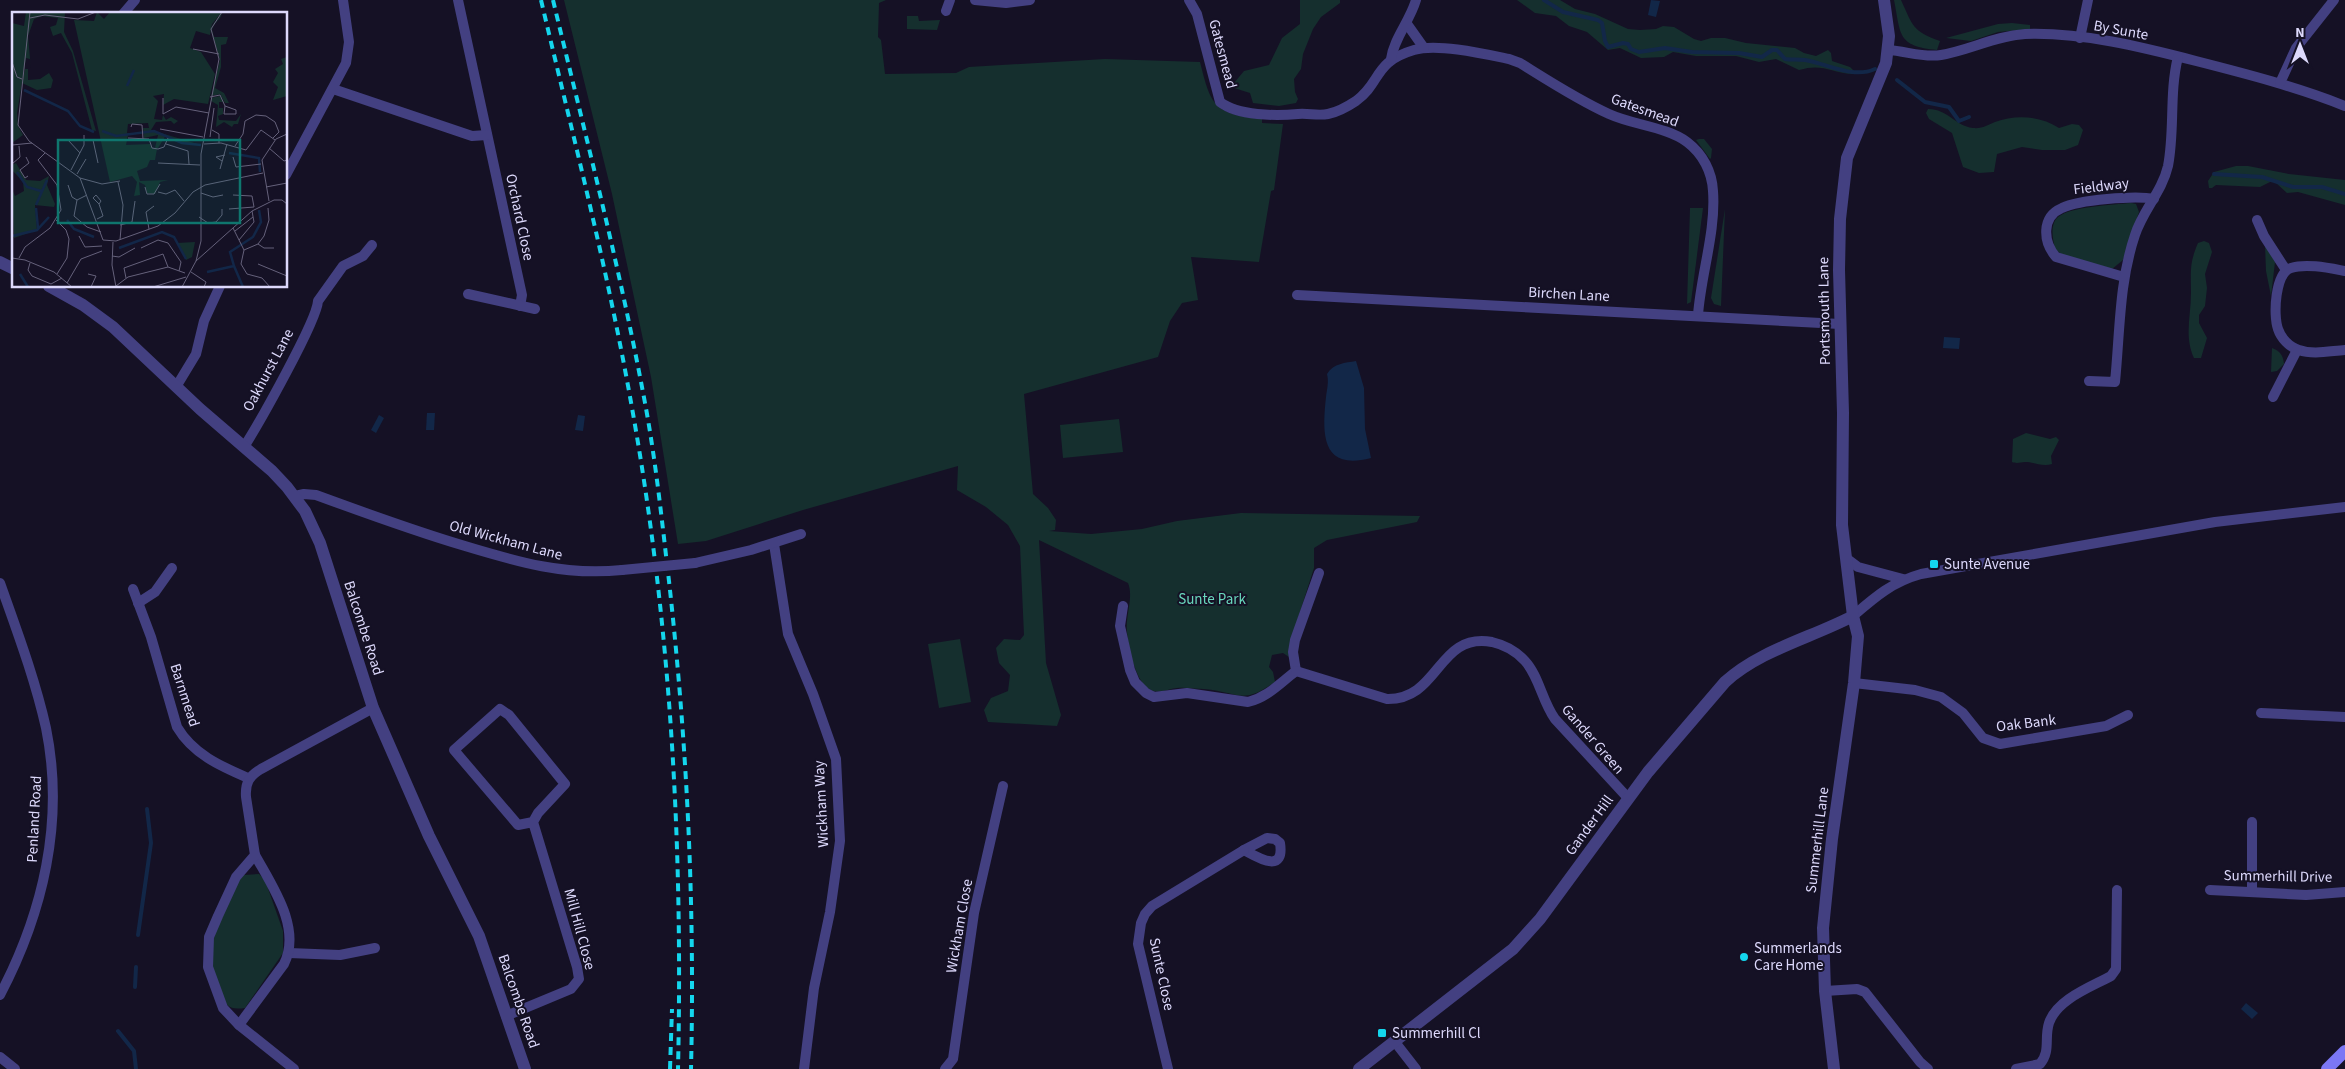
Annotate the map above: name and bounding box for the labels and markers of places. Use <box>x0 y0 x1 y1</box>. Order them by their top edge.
place label: Sunte Avenue <box>1944 554 2030 575</box>
marker: Sunte Avenue <box>1928 558 1940 570</box>
place label: Summerlands Care Home <box>1754 938 1842 976</box>
marker: Summerlands Care Home <box>1738 951 1750 963</box>
place label: Summerhill Cl <box>1392 1023 1481 1044</box>
marker: Summerhill Cl <box>1376 1027 1388 1039</box>

